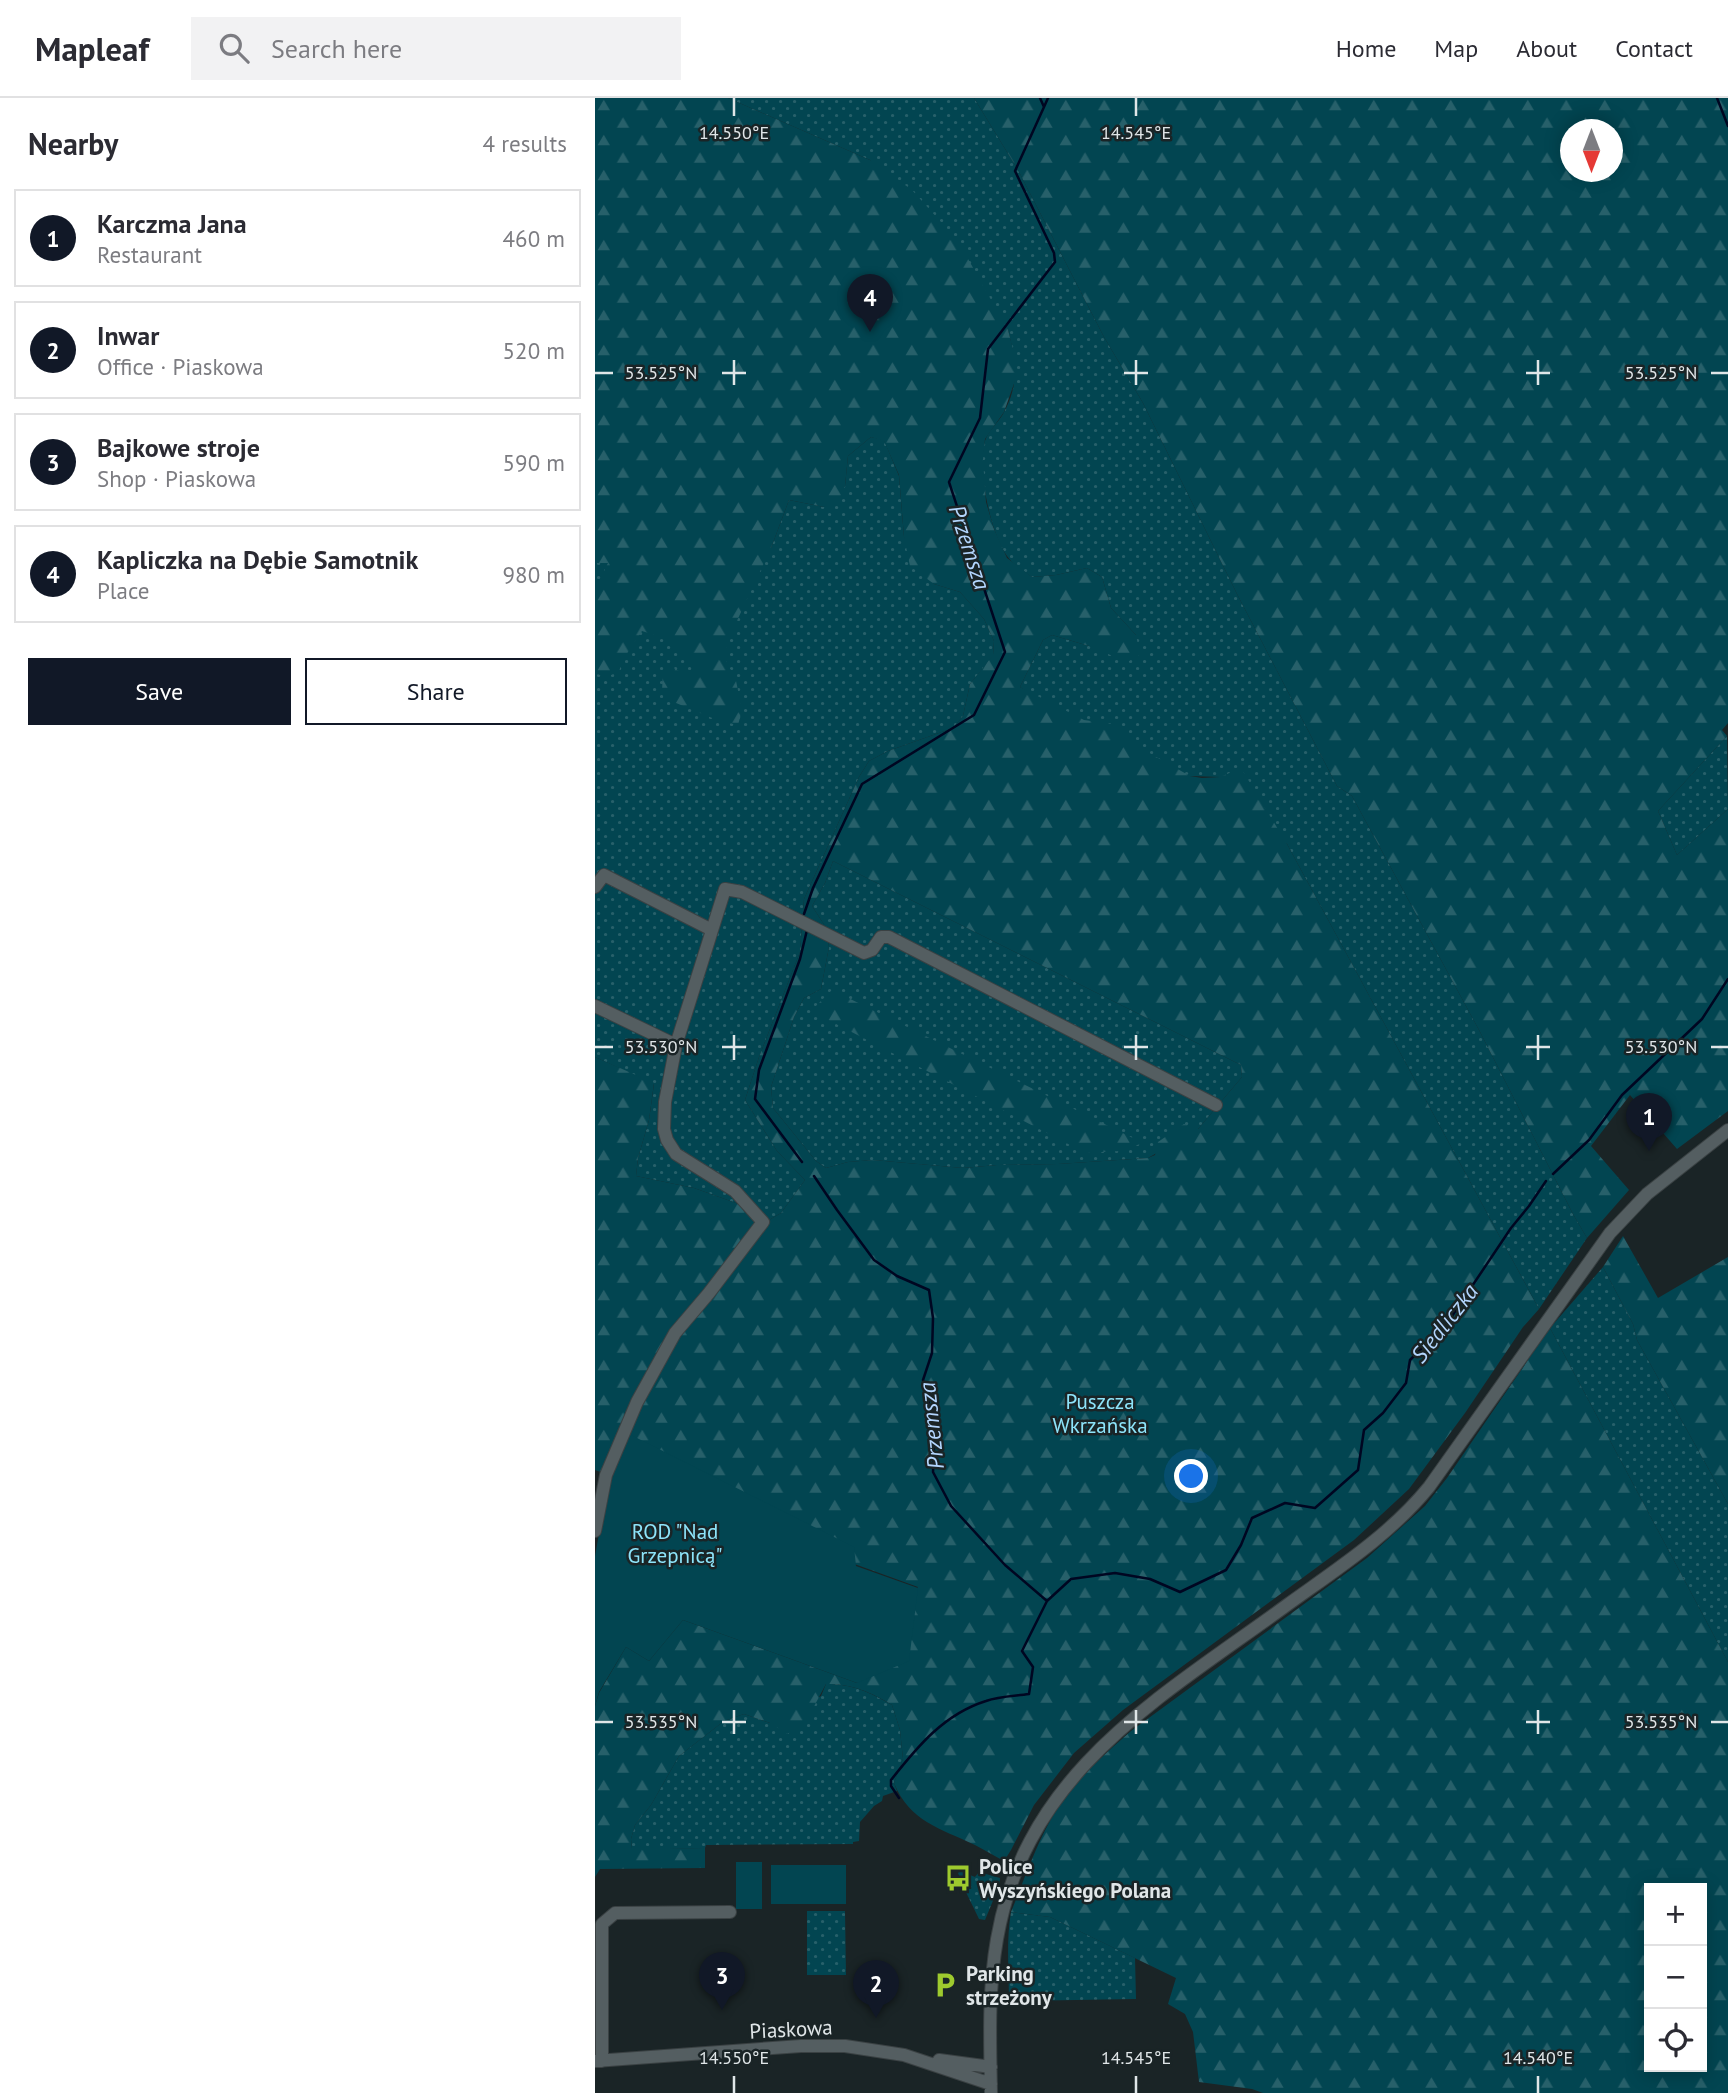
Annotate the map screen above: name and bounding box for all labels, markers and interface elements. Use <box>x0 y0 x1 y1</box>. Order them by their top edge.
search box <box>191 17 681 80</box>
text: Mapleaf <box>35 27 149 70</box>
icon: search <box>215 29 253 67</box>
text: Search here <box>271 32 402 65</box>
text: Home <box>1336 33 1396 64</box>
text: Map <box>1434 33 1478 64</box>
text: About <box>1516 33 1577 64</box>
text: Contact <box>1615 33 1693 64</box>
north arrow <box>1560 119 1623 182</box>
text: 14.550°E <box>699 121 769 144</box>
text: 14.545°E <box>1101 121 1171 144</box>
text: Nearby <box>28 124 118 163</box>
text: 4 results <box>483 129 567 158</box>
text: Karczma Jana <box>97 207 247 240</box>
text: 1 <box>46 224 60 253</box>
text: 460 m <box>503 224 565 253</box>
text: Restaurant <box>97 240 202 269</box>
pin: 4 <box>847 274 893 332</box>
text: Inwar <box>97 319 159 352</box>
text: 2 <box>46 336 60 365</box>
text: 520 m <box>503 336 565 365</box>
text: Office · Piaskowa <box>97 352 264 381</box>
text: 53.525°N <box>625 361 697 384</box>
text: 53.525°N <box>1625 361 1697 384</box>
text: Bajkowe stroje <box>97 431 260 464</box>
text: 3 <box>46 448 60 477</box>
text: 590 m <box>503 448 565 477</box>
text: Shop · Piaskowa <box>97 464 256 493</box>
water label: Przemsza <box>943 501 997 593</box>
text: Kapliczka na Dębie Samotnik <box>97 543 418 576</box>
text: 4 <box>46 560 60 589</box>
text: 980 m <box>503 560 565 589</box>
text: Place <box>97 576 150 605</box>
button: Save <box>28 658 291 725</box>
button: Share <box>305 658 567 725</box>
text: 53.530°N <box>625 1035 697 1058</box>
text: 53.530°N <box>1625 1035 1697 1058</box>
pin: 1 <box>1626 1093 1672 1151</box>
water label: Siedliczka <box>1404 1278 1484 1368</box>
water label: Przemsza <box>912 1381 950 1471</box>
park label: Puszcza Wkrzańska <box>1052 1388 1148 1439</box>
your location <box>1174 1459 1208 1493</box>
park label: ROD "Nad Grzepnicą" <box>627 1518 723 1569</box>
text: 53.535°N <box>625 1710 697 1733</box>
text: 53.535°N <box>1625 1710 1697 1733</box>
place label: Police Wyszyńskiego Polana <box>979 1853 1171 1904</box>
bus stop icon: Police Wyszyńskiego Polana <box>943 1863 973 1893</box>
map controls <box>1644 1883 1707 2072</box>
button: + <box>1644 1883 1707 1946</box>
button: − <box>1644 1946 1707 2009</box>
pin: 3 <box>699 1952 745 2010</box>
pin: 2 <box>853 1960 899 2018</box>
place label: Parking strzeżony <box>966 1960 1053 2011</box>
parking icon: Parking strzeżony <box>930 1970 960 2000</box>
button: locate <box>1644 2009 1707 2072</box>
street label: Piaskowa <box>749 2013 833 2045</box>
text: 14.550°E <box>699 2046 769 2069</box>
text: 14.545°E <box>1101 2046 1171 2069</box>
text: 14.540°E <box>1503 2046 1573 2069</box>

